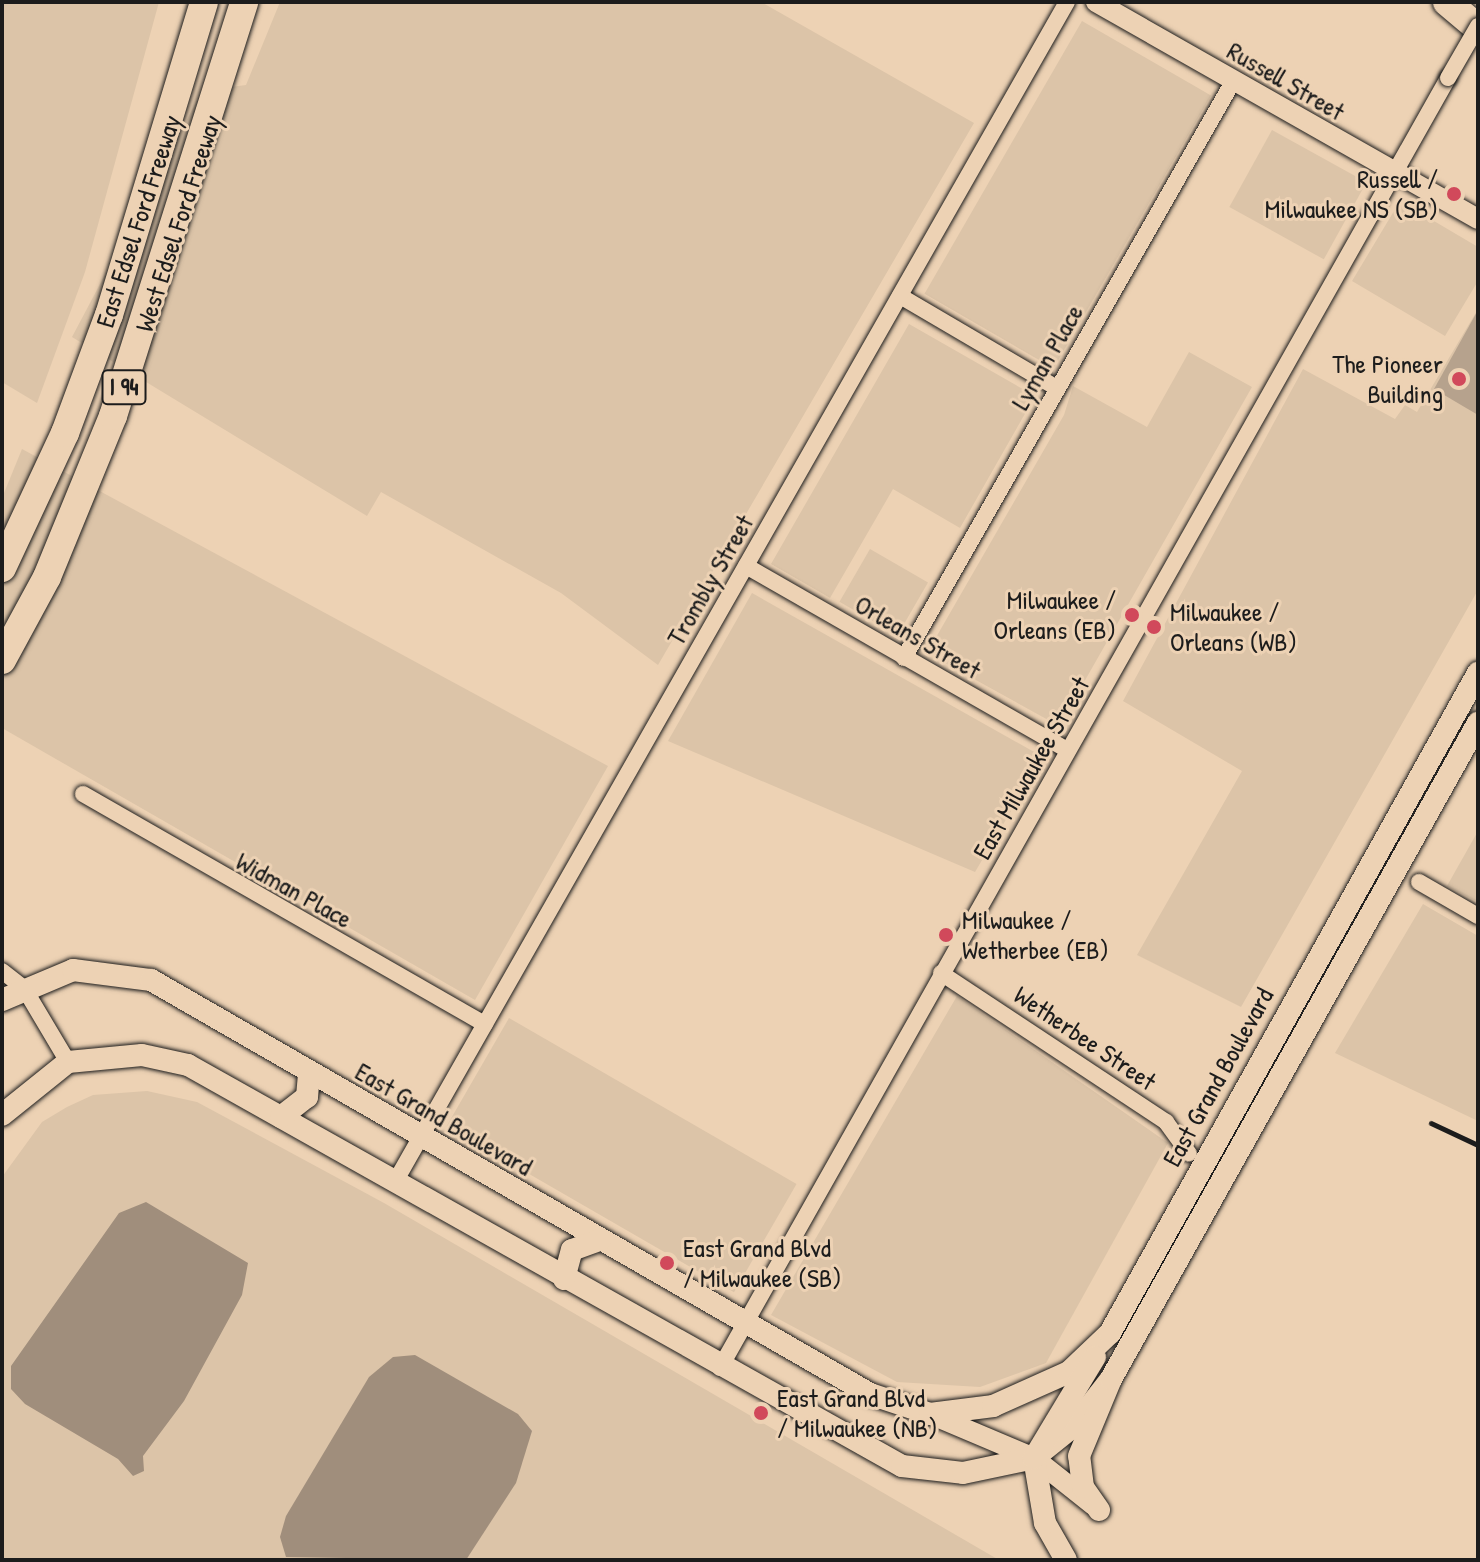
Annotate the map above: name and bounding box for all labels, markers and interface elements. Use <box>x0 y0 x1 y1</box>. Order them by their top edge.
street label: Russell Street <box>1222 35 1350 127</box>
street label: East Edsel Ford Freeway <box>89 111 187 331</box>
street label: West Edsel Ford Freeway <box>128 111 228 335</box>
place label: Russell / Milwaukee NS (SB) <box>1265 163 1438 224</box>
marker: Russell / Milwaukee NS (SB) <box>1445 185 1463 203</box>
street label: Lyman Place <box>1004 299 1090 415</box>
place label: The Pioneer Building <box>1332 348 1443 410</box>
road number: I 94 <box>100 367 148 407</box>
marker: The Pioneer Building <box>1450 370 1468 388</box>
street label: Trombly Street <box>660 509 760 651</box>
place label: Milwaukee / Orleans (EB) <box>994 584 1116 646</box>
street label: Orleans Street <box>849 588 987 686</box>
place label: Milwaukee / Orleans (WB) <box>1170 596 1297 658</box>
marker: Milwaukee / Orleans (EB) <box>1123 606 1141 624</box>
marker: Milwaukee / Orleans (WB) <box>1145 618 1163 636</box>
street label: East Milwaukee Street <box>966 671 1096 865</box>
street label: Widman Place <box>231 845 357 935</box>
place label: Milwaukee / Wetherbee (EB) <box>962 904 1109 966</box>
marker: Milwaukee / Wetherbee (EB) <box>937 926 955 944</box>
street label: Wetherbee Street <box>1008 979 1162 1097</box>
street label: East Grand Boulevard <box>1156 982 1280 1172</box>
street label: East Grand Boulevard <box>350 1056 538 1182</box>
place label: East Grand Blvd / Milwaukee (SB) <box>683 1232 842 1294</box>
marker: East Grand Blvd / Milwaukee (SB) <box>658 1254 676 1272</box>
place label: East Grand Blvd / Milwaukee (NB) <box>777 1382 937 1444</box>
marker: East Grand Blvd / Milwaukee (NB) <box>752 1404 770 1422</box>

